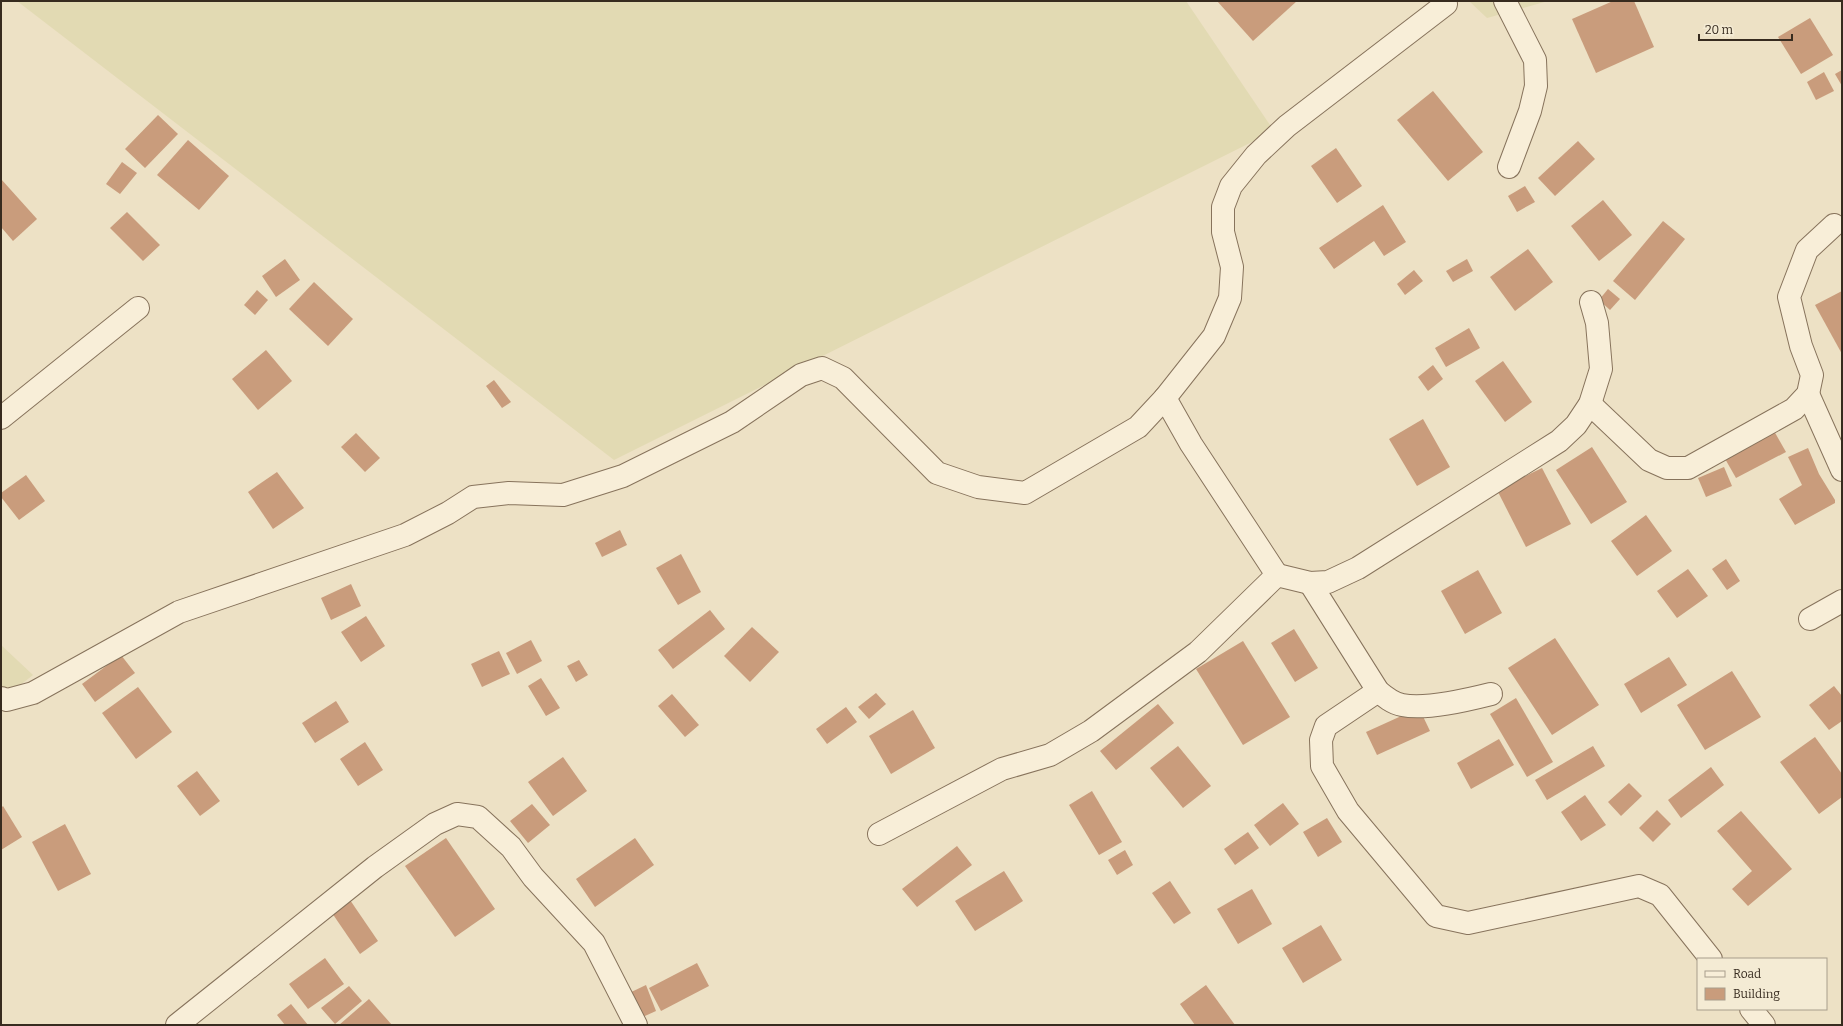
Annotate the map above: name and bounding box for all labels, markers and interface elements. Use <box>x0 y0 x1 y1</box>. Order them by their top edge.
scale bar <box>1699 16 1792 42</box>
text: 20 m <box>1705 23 1734 37</box>
legend <box>1697 958 1827 1010</box>
text: Road <box>1733 967 1761 981</box>
text: Building <box>1733 987 1780 1001</box>

